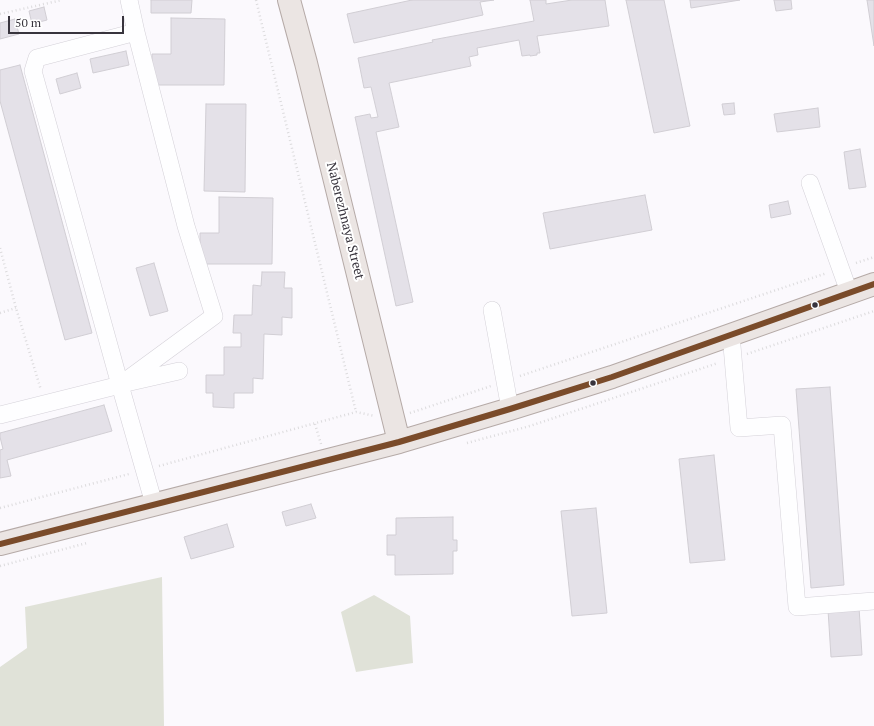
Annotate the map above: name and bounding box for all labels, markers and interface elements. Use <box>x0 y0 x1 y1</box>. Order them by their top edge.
scale bar <box>10 8 126 34</box>
text: 50 m <box>15 15 41 30</box>
street label: Naberezhnaya Street <box>323 161 367 281</box>
unlabelled marker <box>810 300 820 310</box>
unlabelled marker <box>588 378 598 388</box>

